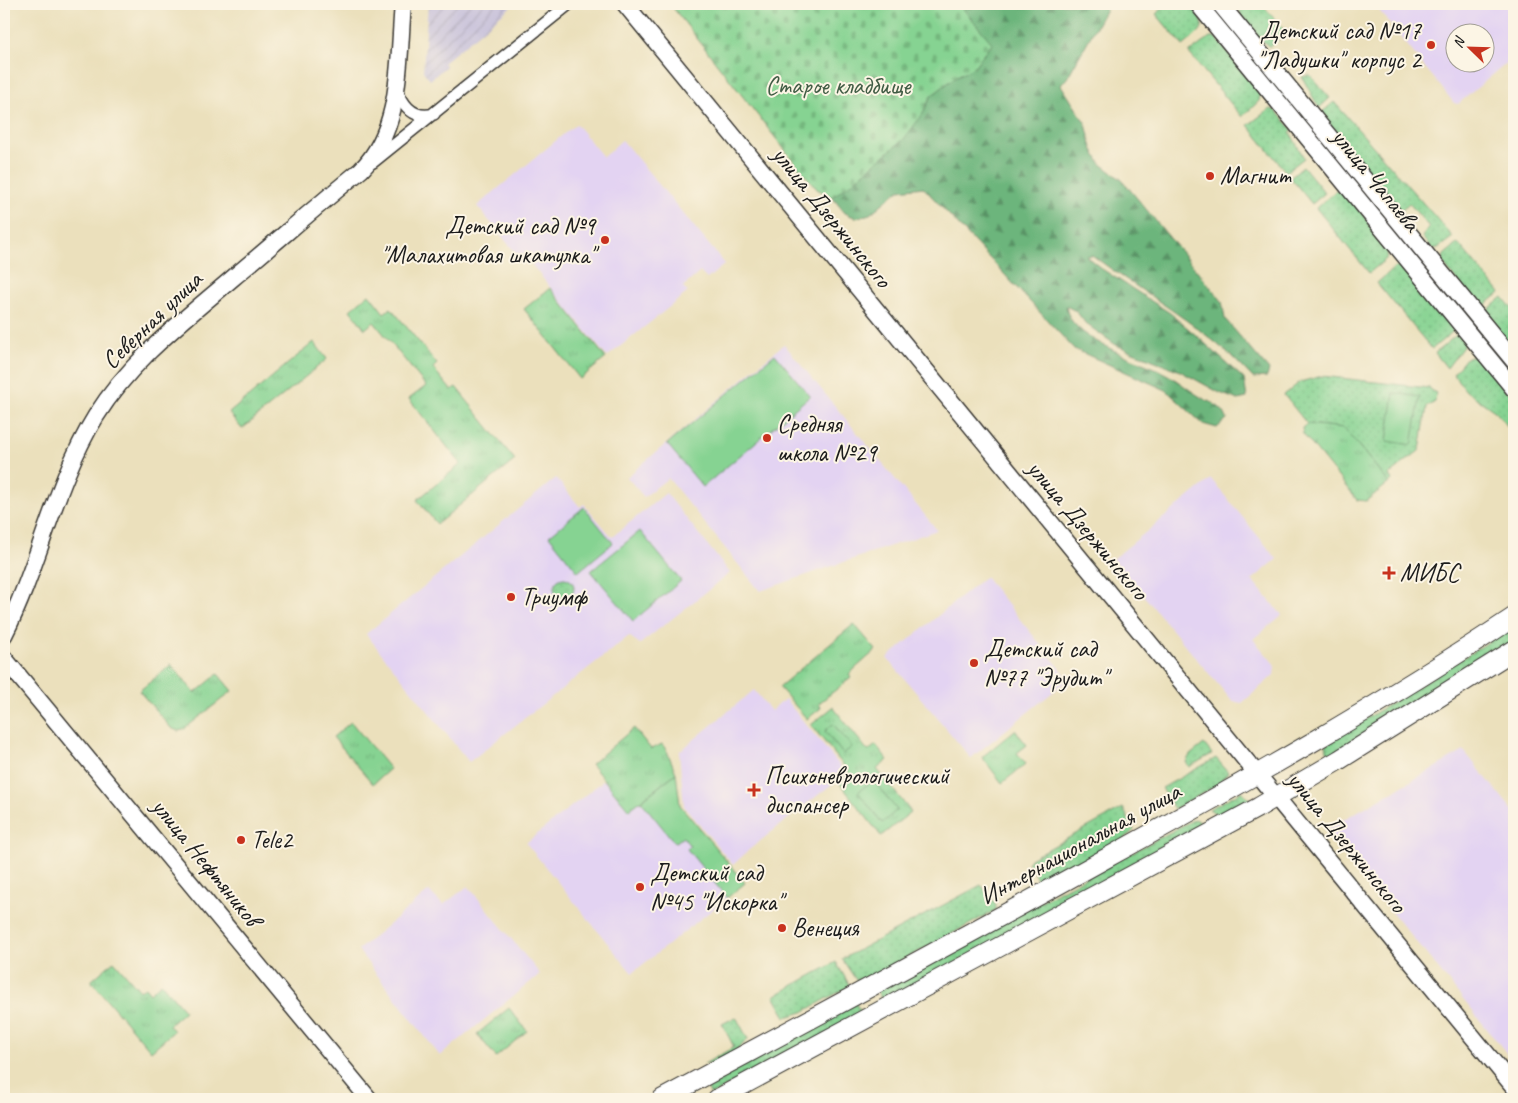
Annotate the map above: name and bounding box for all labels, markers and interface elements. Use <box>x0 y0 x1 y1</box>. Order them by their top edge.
place label: Детский сад №17 "Ладушки" корпус 2 <box>1257 15 1423 76</box>
north arrow <box>1446 22 1496 72</box>
text: N <box>1449 34 1469 50</box>
marker: Детский сад №17 "Ладушки" корпус 2 <box>1425 39 1437 51</box>
park label: Старое кладбище <box>765 70 912 102</box>
street label: улица Чапаева <box>1323 120 1429 240</box>
street label: улица Дзержинского <box>764 138 900 295</box>
place label: Магнит <box>1220 160 1292 192</box>
marker: Магнит <box>1204 170 1216 182</box>
place label: Детский сад №9 "Малахитовая шкатулка" <box>381 210 600 271</box>
marker: Детский сад №9 "Малахитовая шкатулка" <box>599 234 611 246</box>
street label: Северная улица <box>95 263 211 376</box>
place label: Средняя школа №29 <box>777 408 878 469</box>
marker: Средняя школа №29 <box>761 432 773 444</box>
street label: улица Дзержинского <box>1019 452 1157 608</box>
place label: МИБС <box>1400 557 1462 589</box>
marker: МИБС <box>1382 566 1396 580</box>
place label: Триумф <box>521 581 588 613</box>
marker: Триумф <box>505 591 517 603</box>
place label: Детский сад №77 "Эрудит" <box>984 633 1112 694</box>
marker: Детский сад №77 "Эрудит" <box>968 657 980 669</box>
place label: Психоневрологический диспансер <box>765 760 951 821</box>
street label: улица Дзержинского <box>1279 763 1415 920</box>
street label: Интернациональная улица <box>974 774 1188 913</box>
marker: Психоневрологический диспансер <box>747 783 761 797</box>
street label: улица Нефтяников <box>143 790 271 938</box>
place label: Tele2 <box>251 824 294 856</box>
marker: Tele2 <box>235 834 247 846</box>
place label: Детский сад №45 "Искорка" <box>650 857 787 918</box>
marker: Детский сад №45 "Искорка" <box>634 881 646 893</box>
place label: Венеция <box>792 912 860 944</box>
marker: Венеция <box>776 922 788 934</box>

